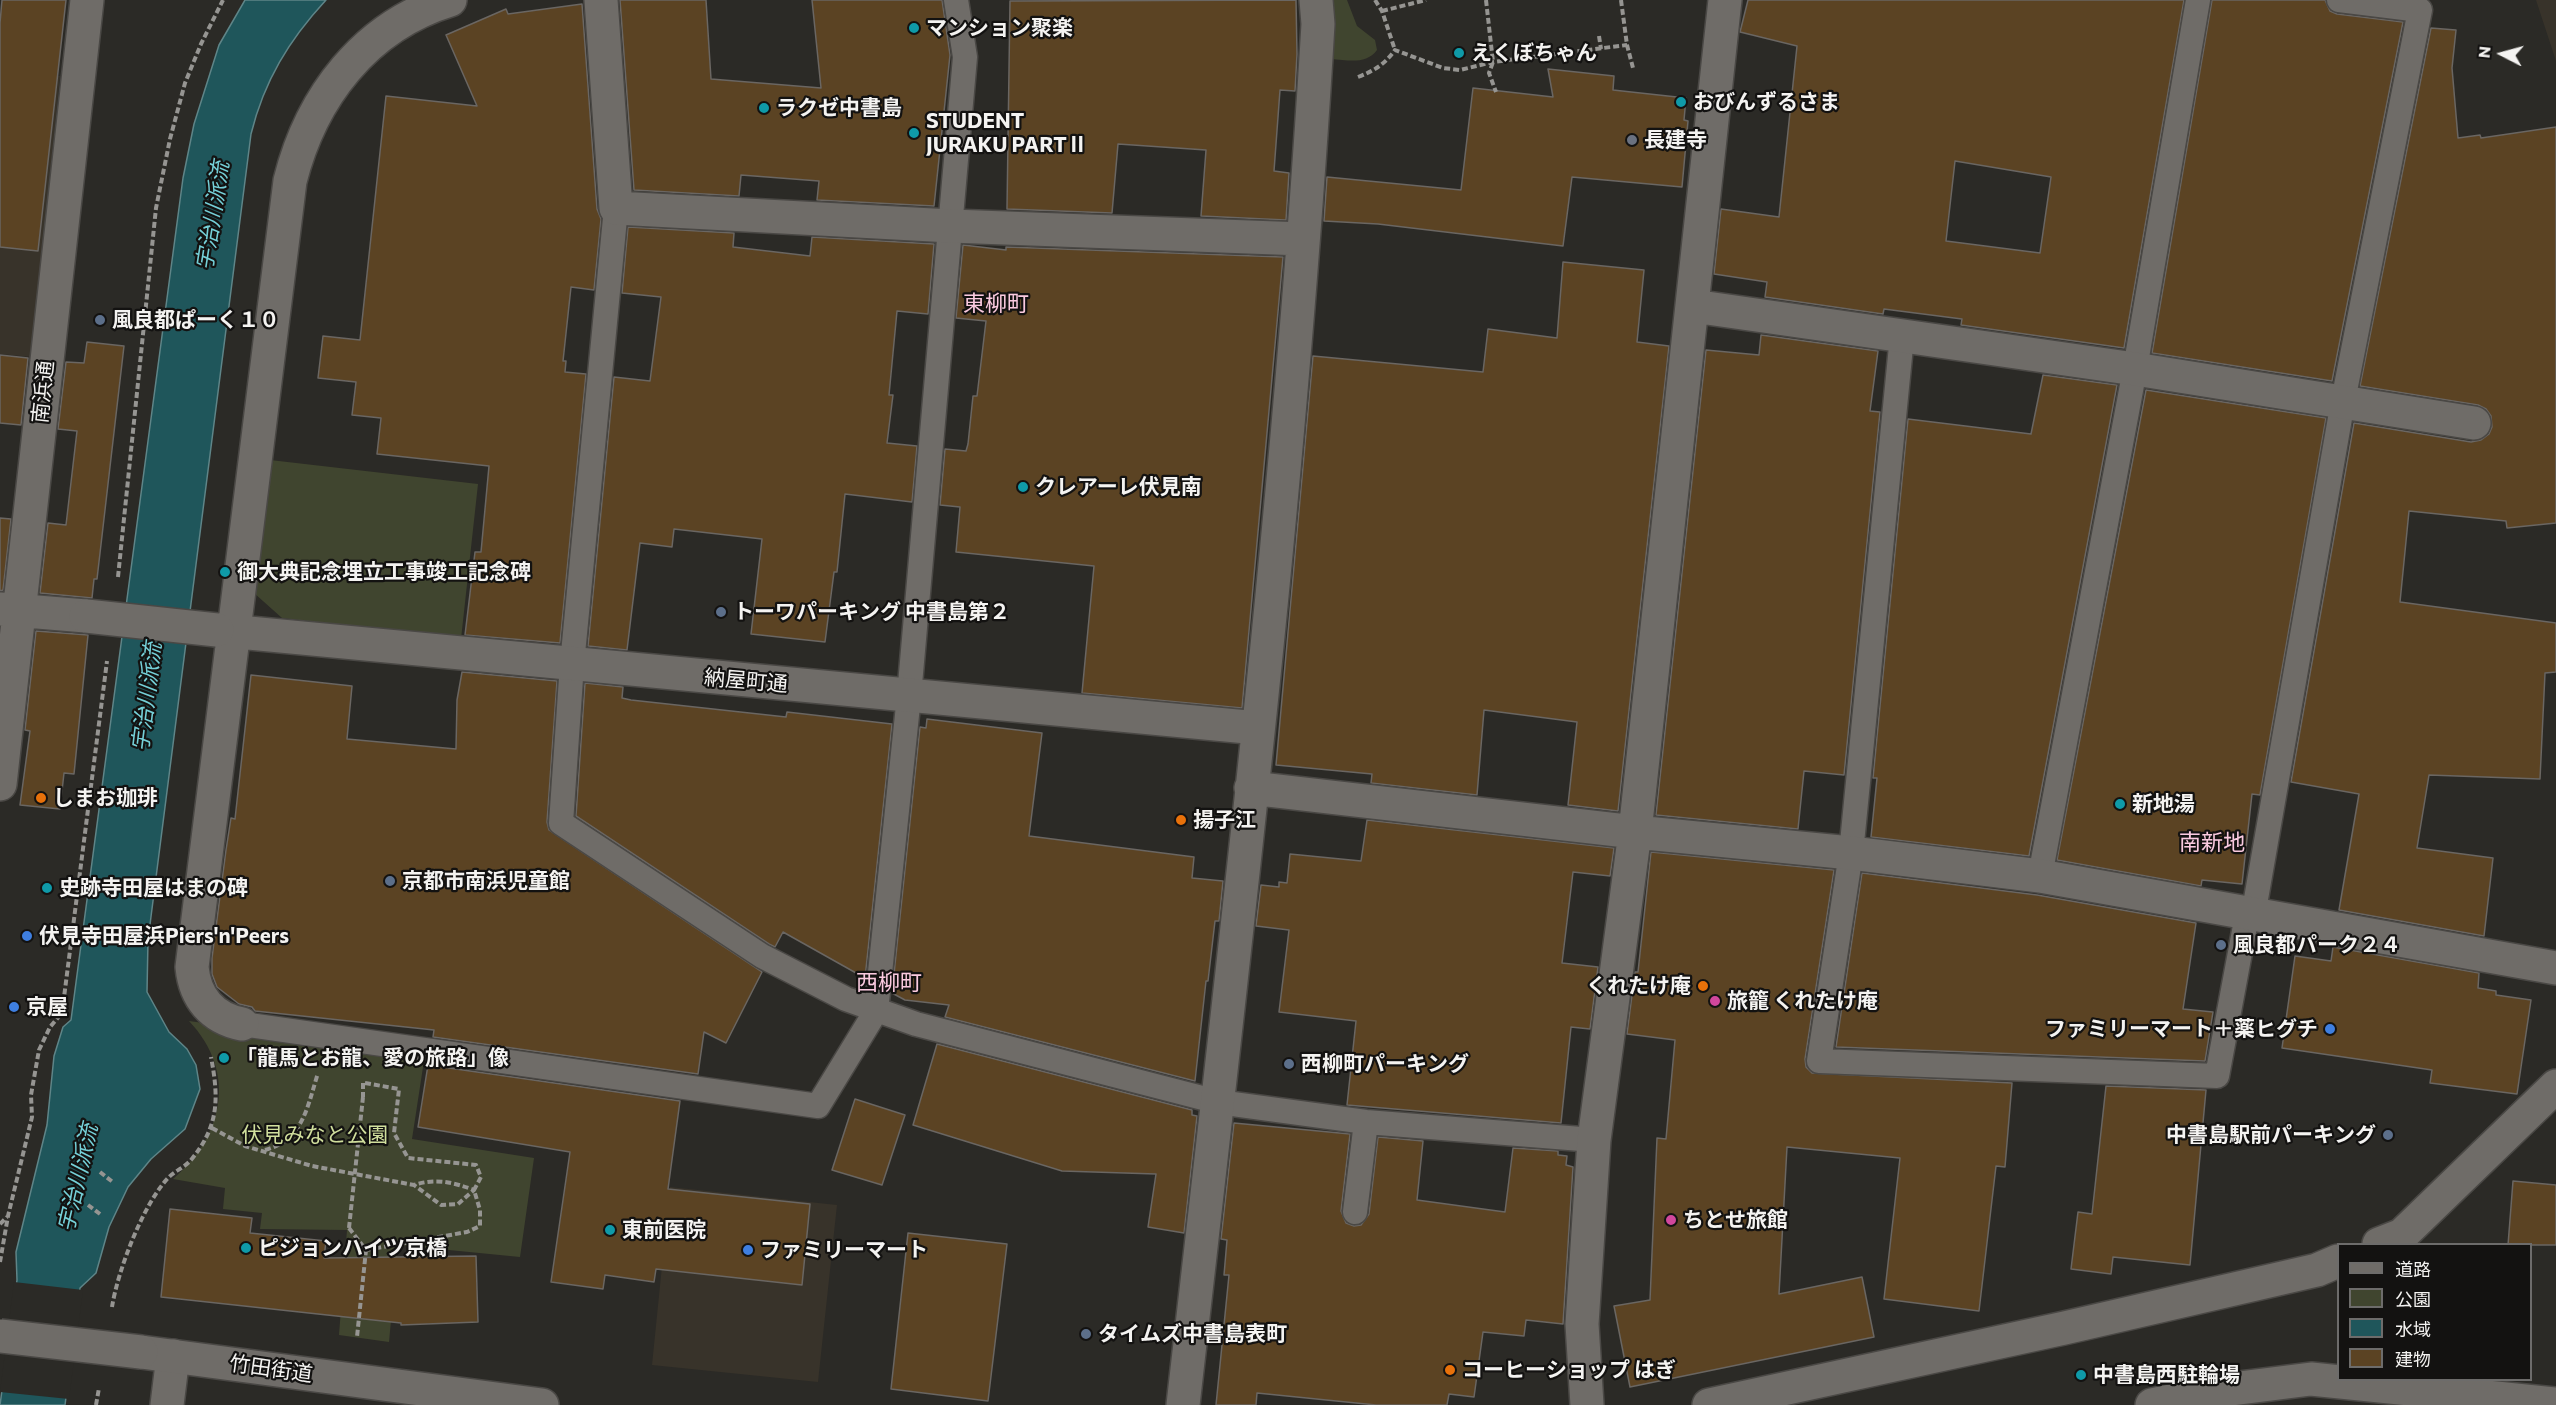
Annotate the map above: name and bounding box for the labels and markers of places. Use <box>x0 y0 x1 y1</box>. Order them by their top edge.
place label: マンション聚楽 <box>926 15 1073 41</box>
marker: マンション聚楽 <box>907 21 921 35</box>
place label: えくぼちゃん <box>1471 40 1597 66</box>
marker: えくぼちゃん <box>1452 46 1466 60</box>
place label: おびんずるさま <box>1693 89 1840 115</box>
place label: ラクゼ中書島 <box>776 95 902 121</box>
marker: おびんずるさま <box>1674 95 1688 109</box>
marker: ラクゼ中書島 <box>757 101 771 115</box>
place label: STUDENT JURAKU PARTⅡ <box>926 108 1088 158</box>
marker: STUDENT JURAKU PARTⅡ <box>907 126 921 140</box>
place label: 長建寺 <box>1644 127 1707 153</box>
marker: 長建寺 <box>1625 133 1639 147</box>
place label: 風良都ぱーく１０ <box>112 307 280 333</box>
marker: 風良都ぱーく１０ <box>93 313 107 327</box>
place label: クレアーレ伏見南 <box>1035 474 1202 500</box>
marker: クレアーレ伏見南 <box>1016 480 1030 494</box>
place label: 御大典記念埋立工事竣工記念碑 <box>237 559 531 585</box>
marker: 御大典記念埋立工事竣工記念碑 <box>218 565 232 579</box>
place label: トーワパーキング 中書島第２ <box>733 599 1010 625</box>
marker: トーワパーキング 中書島第２ <box>714 605 728 619</box>
place label: しまお珈琲 <box>53 785 158 811</box>
marker: しまお珈琲 <box>34 791 48 805</box>
place label: 新地湯 <box>2132 791 2195 817</box>
marker: 新地湯 <box>2113 797 2127 811</box>
place label: 揚子江 <box>1193 807 1256 833</box>
marker: 揚子江 <box>1174 813 1188 827</box>
place label: 京都市南浜児童館 <box>402 868 570 894</box>
marker: 京都市南浜児童館 <box>383 874 397 888</box>
place label: 史跡寺田屋はまの碑 <box>59 875 248 901</box>
marker: 史跡寺田屋はまの碑 <box>40 881 54 895</box>
place label: 伏見寺田屋浜Piers'n'Peers <box>39 923 289 949</box>
marker: 伏見寺田屋浜Piers'n'Peers <box>20 929 34 943</box>
place label: 風良都パーク２４ <box>2233 932 2401 958</box>
marker: 風良都パーク２４ <box>2214 938 2228 952</box>
place label: くれたけ庵 <box>1586 973 1691 999</box>
marker: くれたけ庵 <box>1696 979 1710 993</box>
place label: 旅籠 くれたけ庵 <box>1727 988 1878 1014</box>
place label: 京屋 <box>26 994 68 1020</box>
marker: 旅籠 くれたけ庵 <box>1708 994 1722 1008</box>
marker: 京屋 <box>7 1000 21 1014</box>
place label: ファミリーマート＋薬ヒグチ <box>2045 1016 2318 1042</box>
marker: ファミリーマート＋薬ヒグチ <box>2323 1022 2337 1036</box>
place label: 「龍馬とお龍、愛の旅路」像 <box>236 1045 509 1071</box>
marker: 「龍馬とお龍、愛の旅路」像 <box>217 1051 231 1065</box>
place label: 西柳町パーキング <box>1301 1051 1469 1077</box>
marker: 西柳町パーキング <box>1282 1057 1296 1071</box>
place label: 中書島駅前パーキング <box>2166 1122 2376 1148</box>
marker: 中書島駅前パーキング <box>2381 1128 2395 1142</box>
place label: ちとせ旅館 <box>1683 1207 1788 1233</box>
marker: ちとせ旅館 <box>1664 1213 1678 1227</box>
place label: 東前医院 <box>622 1217 706 1243</box>
marker: 東前医院 <box>603 1223 617 1237</box>
place label: ピジョンハイツ京橋 <box>258 1235 447 1261</box>
place label: ファミリーマート <box>760 1237 928 1263</box>
marker: ピジョンハイツ京橋 <box>239 1241 253 1255</box>
marker: ファミリーマート <box>741 1243 755 1257</box>
place label: タイムズ中書島表町 <box>1098 1321 1287 1347</box>
marker: タイムズ中書島表町 <box>1079 1327 1093 1341</box>
place label: コーヒーショップ はぎ <box>1462 1357 1676 1383</box>
place label: 中書島西駐輪場 <box>2093 1362 2240 1388</box>
marker: コーヒーショップ はぎ <box>1443 1363 1457 1377</box>
marker: 中書島西駐輪場 <box>2074 1368 2088 1382</box>

